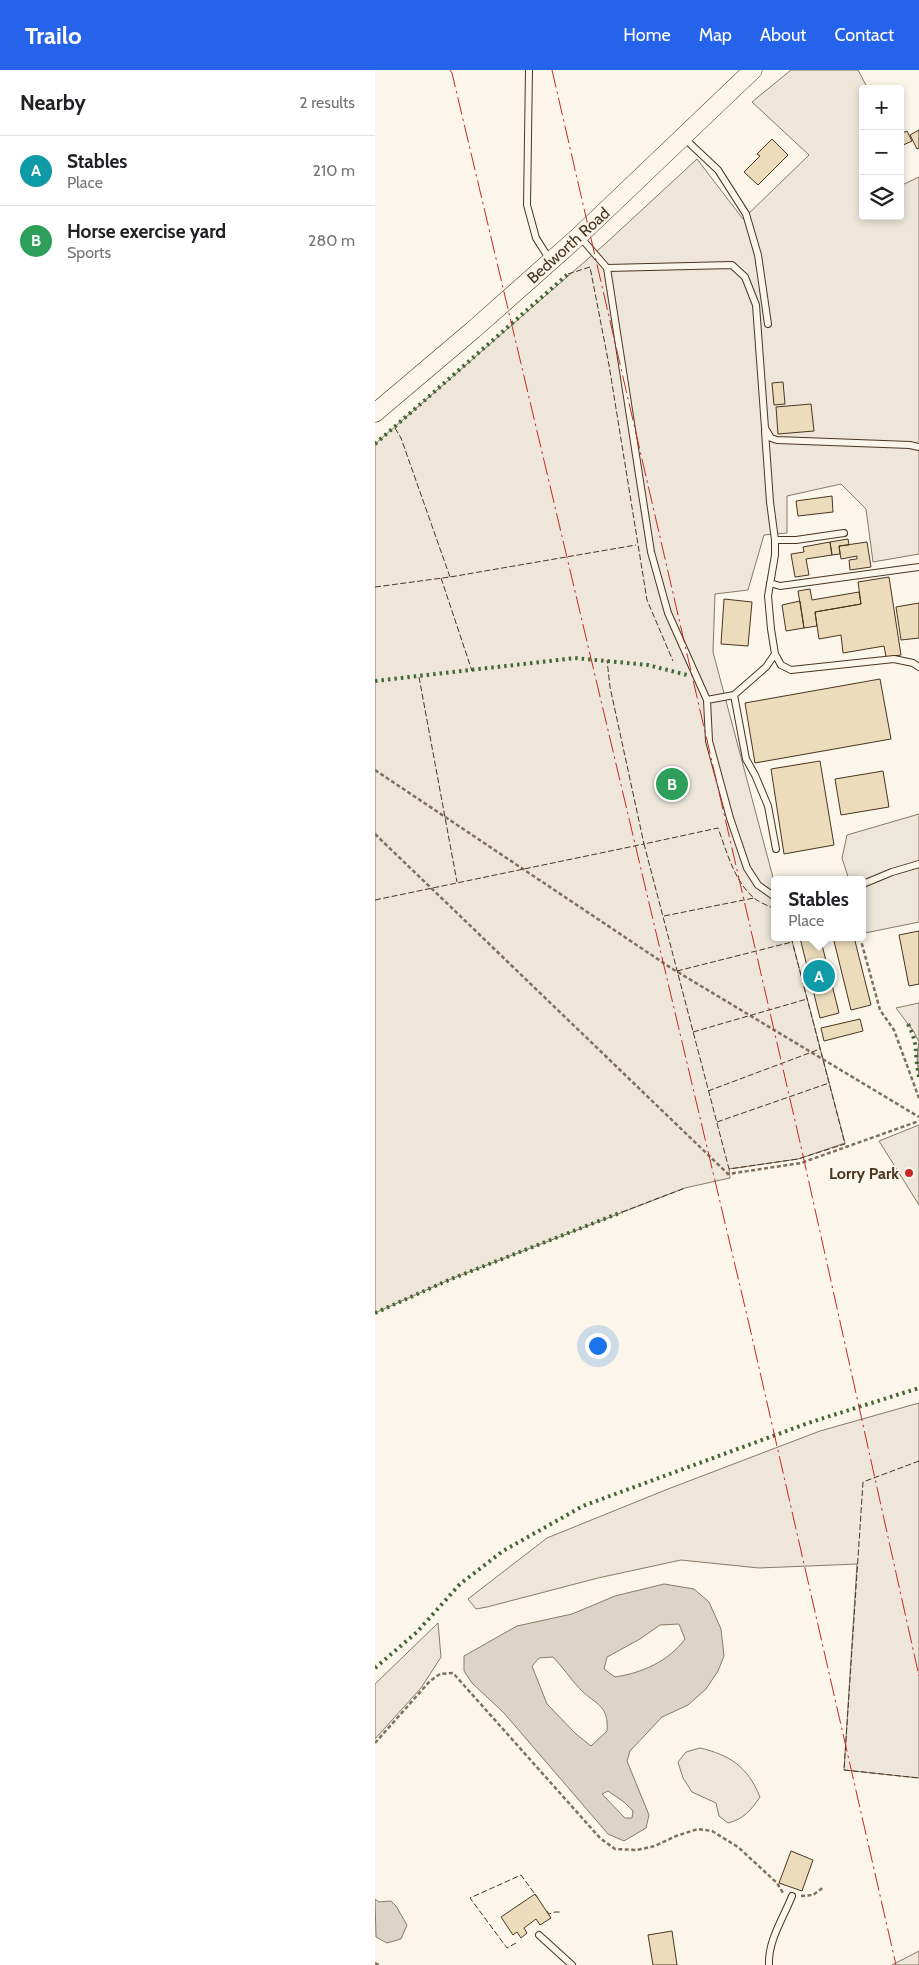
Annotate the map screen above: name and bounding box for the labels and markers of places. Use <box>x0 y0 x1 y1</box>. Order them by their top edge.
pin: B <box>656 765 688 803</box>
pin: A <box>803 957 835 995</box>
place label: Lorry Park <box>829 1164 899 1183</box>
marker: Lorry Park <box>903 1167 915 1179</box>

